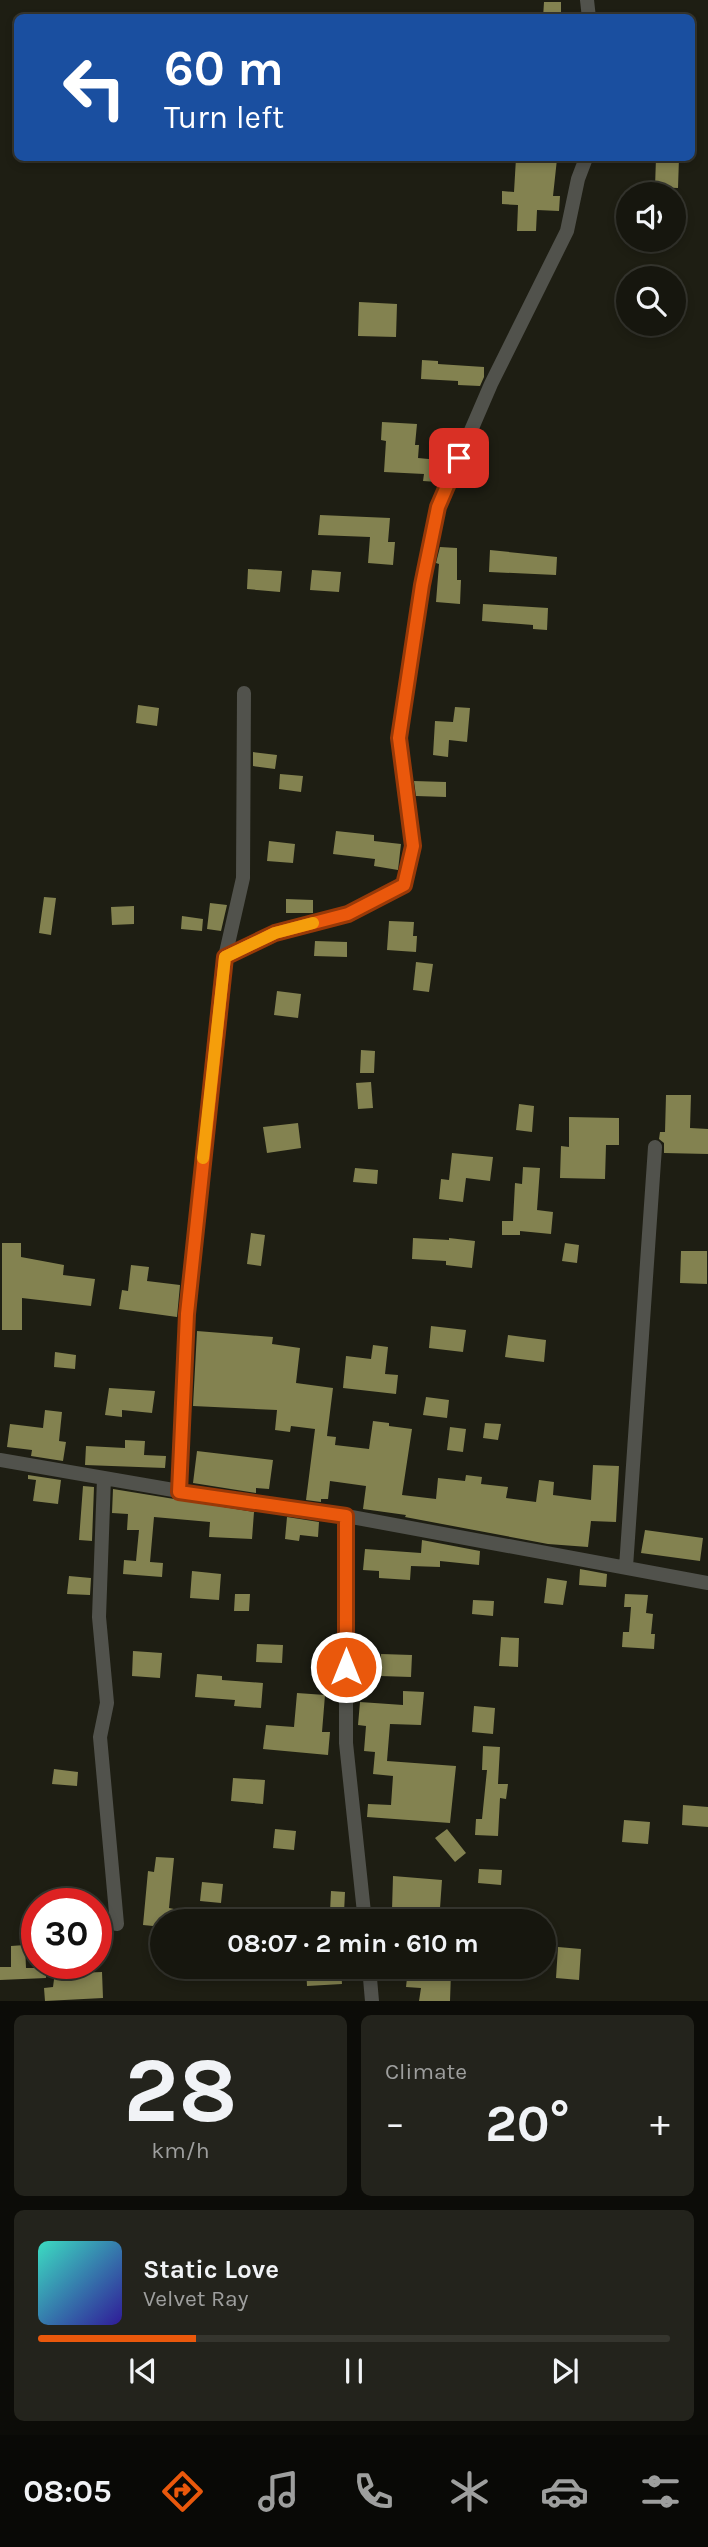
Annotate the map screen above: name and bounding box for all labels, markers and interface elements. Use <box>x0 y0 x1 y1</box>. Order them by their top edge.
text: 60 m <box>164 40 284 97</box>
icon: left <box>49 42 140 133</box>
text: Turn left <box>164 99 284 136</box>
map controls <box>616 182 686 336</box>
button: sound <box>616 182 686 252</box>
button: search <box>616 266 686 336</box>
pin <box>429 428 489 488</box>
icon: arrive <box>440 439 478 477</box>
position arrow <box>309 1630 383 1704</box>
speed limit sign: 30 <box>21 1888 112 1979</box>
text: 08:07 · 2 min · 610 m <box>227 1928 479 1959</box>
text: 28 <box>124 2038 237 2144</box>
text: Climate <box>385 2058 467 2085</box>
text: 20° <box>485 2093 570 2154</box>
text: − <box>385 2101 405 2146</box>
text: + <box>650 2101 670 2146</box>
text: km/h <box>151 2137 210 2164</box>
text: Static Love <box>143 2254 279 2285</box>
text: Velvet Ray <box>143 2285 248 2312</box>
icon: previous <box>124 2352 162 2390</box>
icon: pause <box>335 2352 373 2390</box>
icon: next <box>546 2352 584 2390</box>
icon: directions <box>158 2467 207 2516</box>
icon: music <box>254 2467 303 2516</box>
icon: phone <box>349 2467 398 2516</box>
icon: climate <box>445 2467 494 2516</box>
icon: car <box>540 2467 589 2516</box>
icon: filters <box>636 2467 685 2516</box>
text: 08:05 <box>23 2473 112 2510</box>

